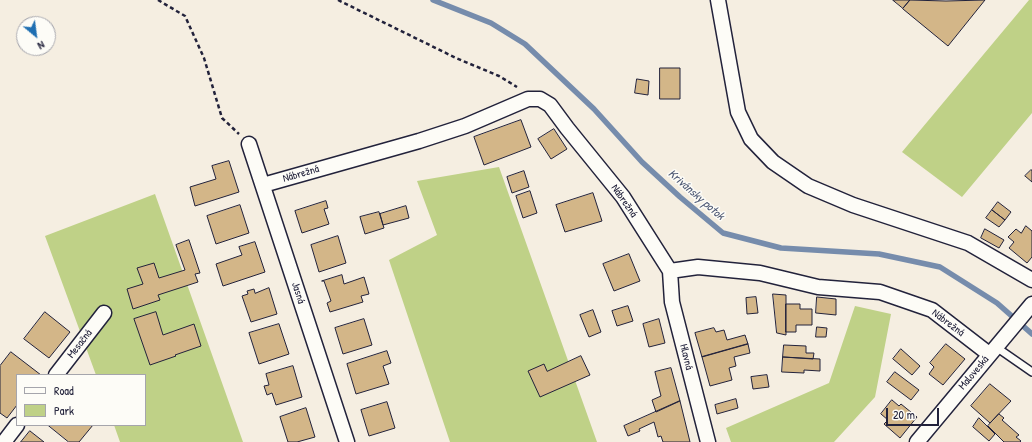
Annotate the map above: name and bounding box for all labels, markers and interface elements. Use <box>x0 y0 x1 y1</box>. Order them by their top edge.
north arrow <box>16 16 56 56</box>
text: N <box>35 38 47 53</box>
street label: Nábrežná <box>281 163 321 185</box>
water label: Krivánsky potok <box>665 167 727 223</box>
street label: Nábrežná <box>608 182 640 220</box>
street label: Jasná <box>288 281 308 305</box>
street label: Nábrežná <box>929 307 967 339</box>
street label: Mesačná <box>65 327 95 361</box>
street label: Hlavná <box>676 343 696 371</box>
street label: Maloveská <box>956 353 992 393</box>
legend <box>16 374 146 426</box>
text: Road <box>54 382 74 399</box>
scale bar <box>888 400 941 426</box>
text: Park <box>54 402 74 419</box>
text: 20 m <box>893 406 915 423</box>

